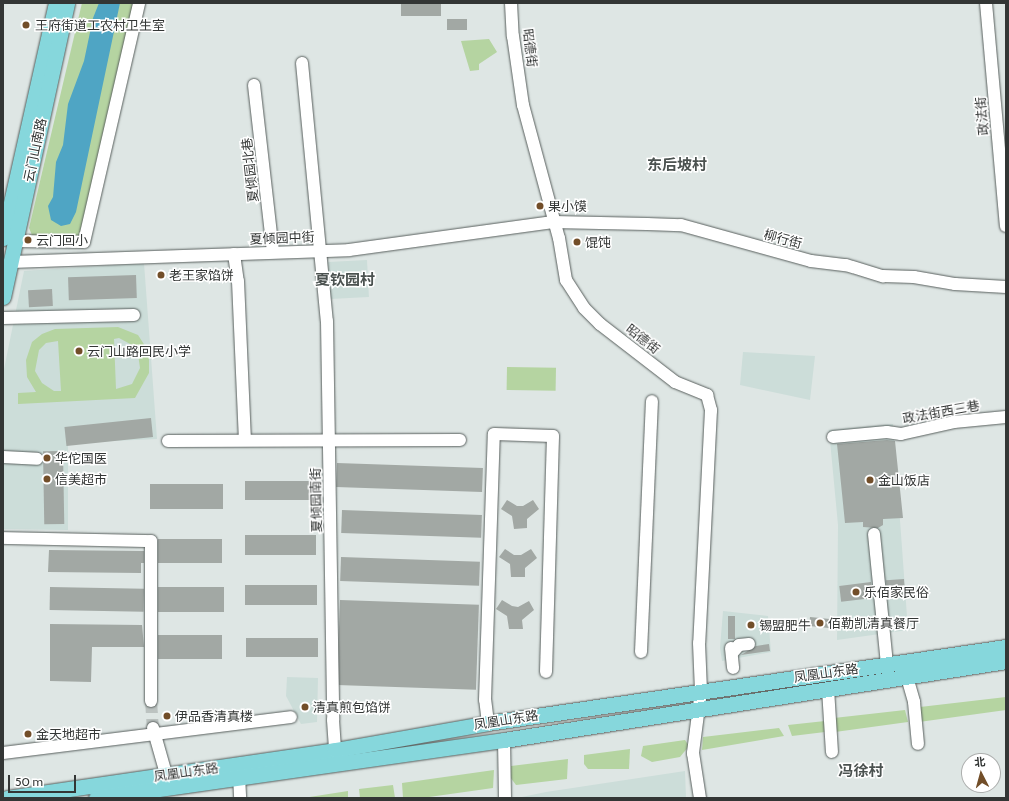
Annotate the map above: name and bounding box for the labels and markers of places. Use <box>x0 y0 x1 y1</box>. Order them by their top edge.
place label: 王府街道工农村卫生室 <box>35 17 165 33</box>
marker: 王府街道工农村卫生室 <box>20 19 32 31</box>
place label: 果小馍 <box>548 198 587 214</box>
marker: 果小馍 <box>535 201 545 211</box>
place label: 云门回小 <box>36 232 88 248</box>
place label: 馄饨 <box>585 234 611 250</box>
marker: 云门回小 <box>23 235 33 245</box>
marker: 馄饨 <box>572 237 582 247</box>
place label: 老王家馅饼 <box>169 267 234 283</box>
marker: 老王家馅饼 <box>156 270 166 280</box>
place label: 云门山路回民小学 <box>87 343 191 359</box>
marker: 云门山路回民小学 <box>74 346 84 356</box>
place label: 华佗国医 <box>55 450 107 466</box>
marker: 华佗国医 <box>42 453 52 463</box>
place label: 信美超市 <box>55 471 107 487</box>
place label: 金山饭店 <box>878 472 930 488</box>
marker: 信美超市 <box>42 474 52 484</box>
marker: 金山饭店 <box>865 475 875 485</box>
place label: 乐佰家民俗 <box>864 584 929 600</box>
marker: 乐佰家民俗 <box>851 587 861 597</box>
place label: 佰勒凯清真餐厅 <box>828 615 919 631</box>
place label: 锡盟肥牛 <box>759 617 811 633</box>
marker: 佰勒凯清真餐厅 <box>815 618 825 628</box>
marker: 锡盟肥牛 <box>746 620 756 630</box>
place label: 清真煎包馅饼 <box>313 699 391 715</box>
marker: 清真煎包馅饼 <box>300 702 310 712</box>
place label: 伊品香清真楼 <box>175 708 253 724</box>
marker: 伊品香清真楼 <box>162 711 172 721</box>
place label: 金天地超市 <box>36 726 101 742</box>
marker: 金天地超市 <box>23 729 33 739</box>

